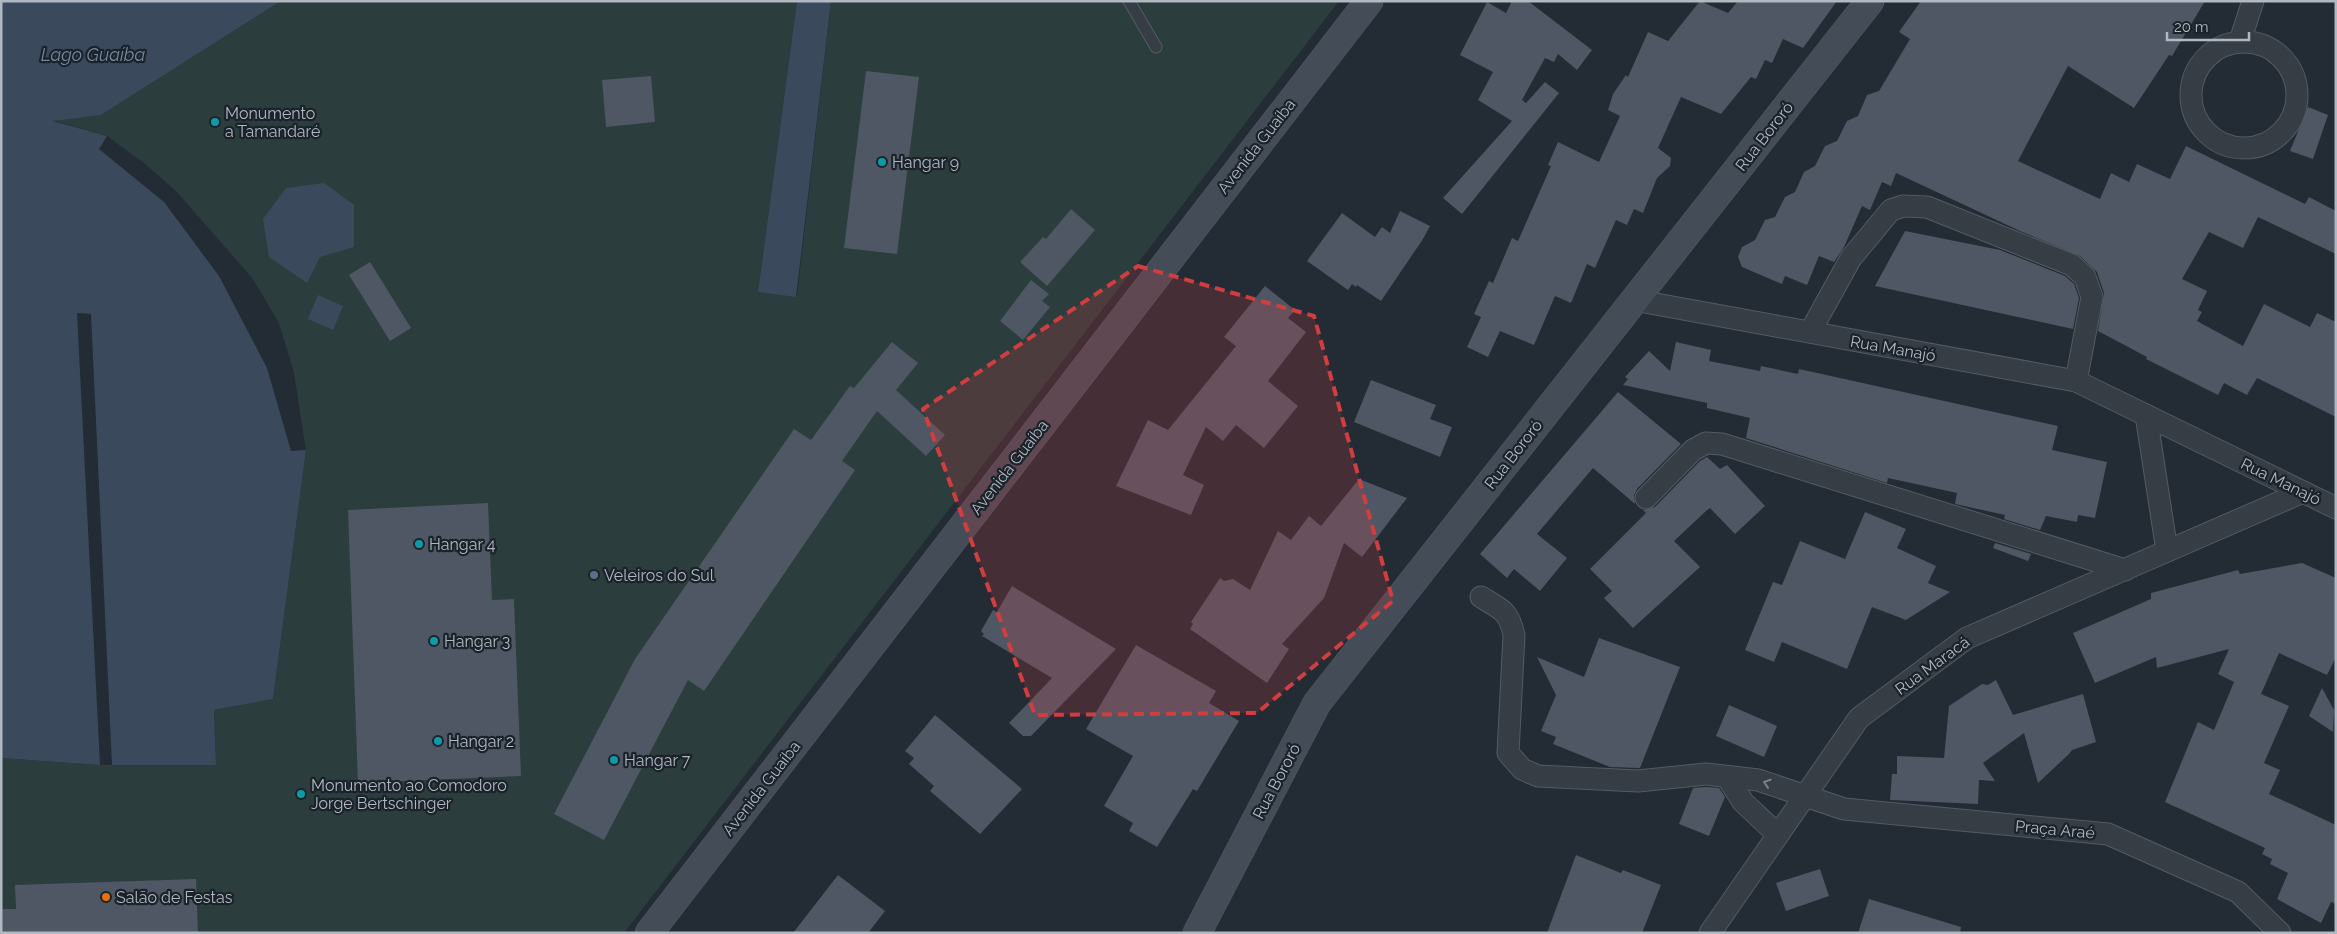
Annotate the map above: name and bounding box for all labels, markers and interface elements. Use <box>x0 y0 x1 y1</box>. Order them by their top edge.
scale bar <box>2167 10 2250 42</box>
text: 20 m <box>2174 18 2209 36</box>
water label: Lago Guaíba <box>41 44 145 65</box>
street label: Avenida Guaíba <box>1213 95 1299 198</box>
street label: Rua Bororó <box>1731 98 1797 175</box>
place label: Monumento a Tamandaré <box>225 104 320 141</box>
marker: Monumento a Tamandaré <box>209 116 221 128</box>
place label: Hangar 9 <box>892 153 959 172</box>
marker: Hangar 9 <box>876 156 888 168</box>
street label: Rua Manajó <box>1849 332 1937 365</box>
street label: Avenida Guaíba <box>966 416 1052 519</box>
street label: Rua Bororó <box>1480 416 1546 493</box>
street label: Rua Manajó <box>2238 454 2324 509</box>
place label: Hangar 4 <box>429 535 496 554</box>
marker: Hangar 4 <box>413 538 425 550</box>
place label: Veleiros do Sul <box>604 566 715 585</box>
marker: Veleiros do Sul <box>588 569 600 581</box>
place label: Hangar 3 <box>444 632 510 651</box>
street label: Rua Maracá <box>1891 632 1973 699</box>
marker: Hangar 3 <box>428 635 440 647</box>
place label: Hangar 2 <box>448 732 514 751</box>
marker: Hangar 2 <box>432 735 444 747</box>
street label: Avenida Guaíba <box>718 737 804 840</box>
street label: Rua Bororó <box>1249 740 1304 822</box>
place label: Hangar 7 <box>624 751 691 770</box>
marker: Hangar 7 <box>608 754 620 766</box>
place label: Monumento ao Comodoro Jorge Bertschinger <box>311 776 507 813</box>
one-way arrow <box>1763 779 1771 789</box>
marker: Monumento ao Comodoro Jorge Bertschinger <box>295 788 307 800</box>
street label: Praça Araé <box>2014 817 2096 842</box>
place label: Salão de Festas <box>116 888 233 907</box>
marker: Salão de Festas <box>100 891 112 903</box>

